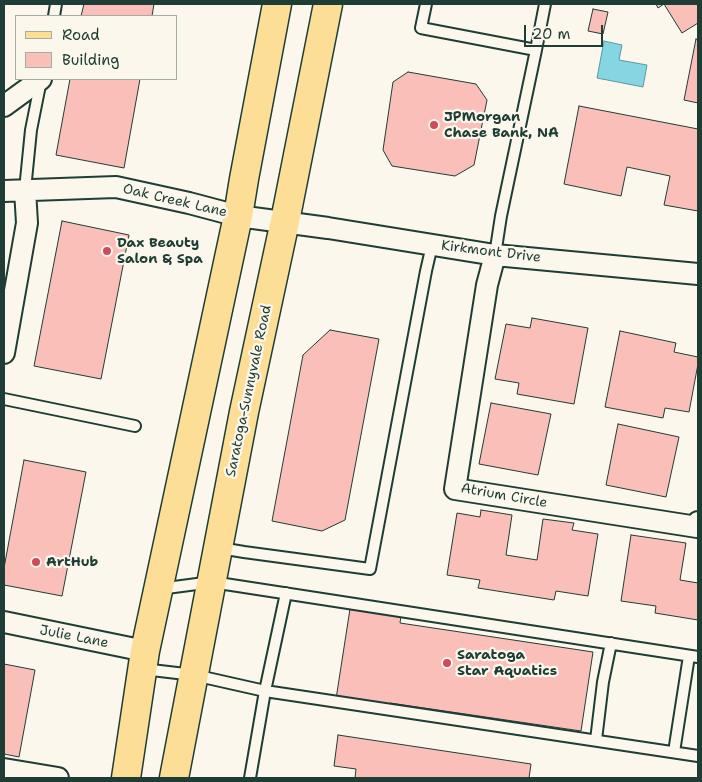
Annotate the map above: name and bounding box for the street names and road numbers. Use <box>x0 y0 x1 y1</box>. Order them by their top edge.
street label: Oak Creek Lane <box>121 181 229 221</box>
street label: Kirkmont Drive <box>440 238 542 266</box>
street label: Saratoga-Sunnyvale Road <box>223 304 275 478</box>
street label: Atrium Circle <box>459 480 549 512</box>
street label: Julie Lane <box>38 622 110 652</box>

